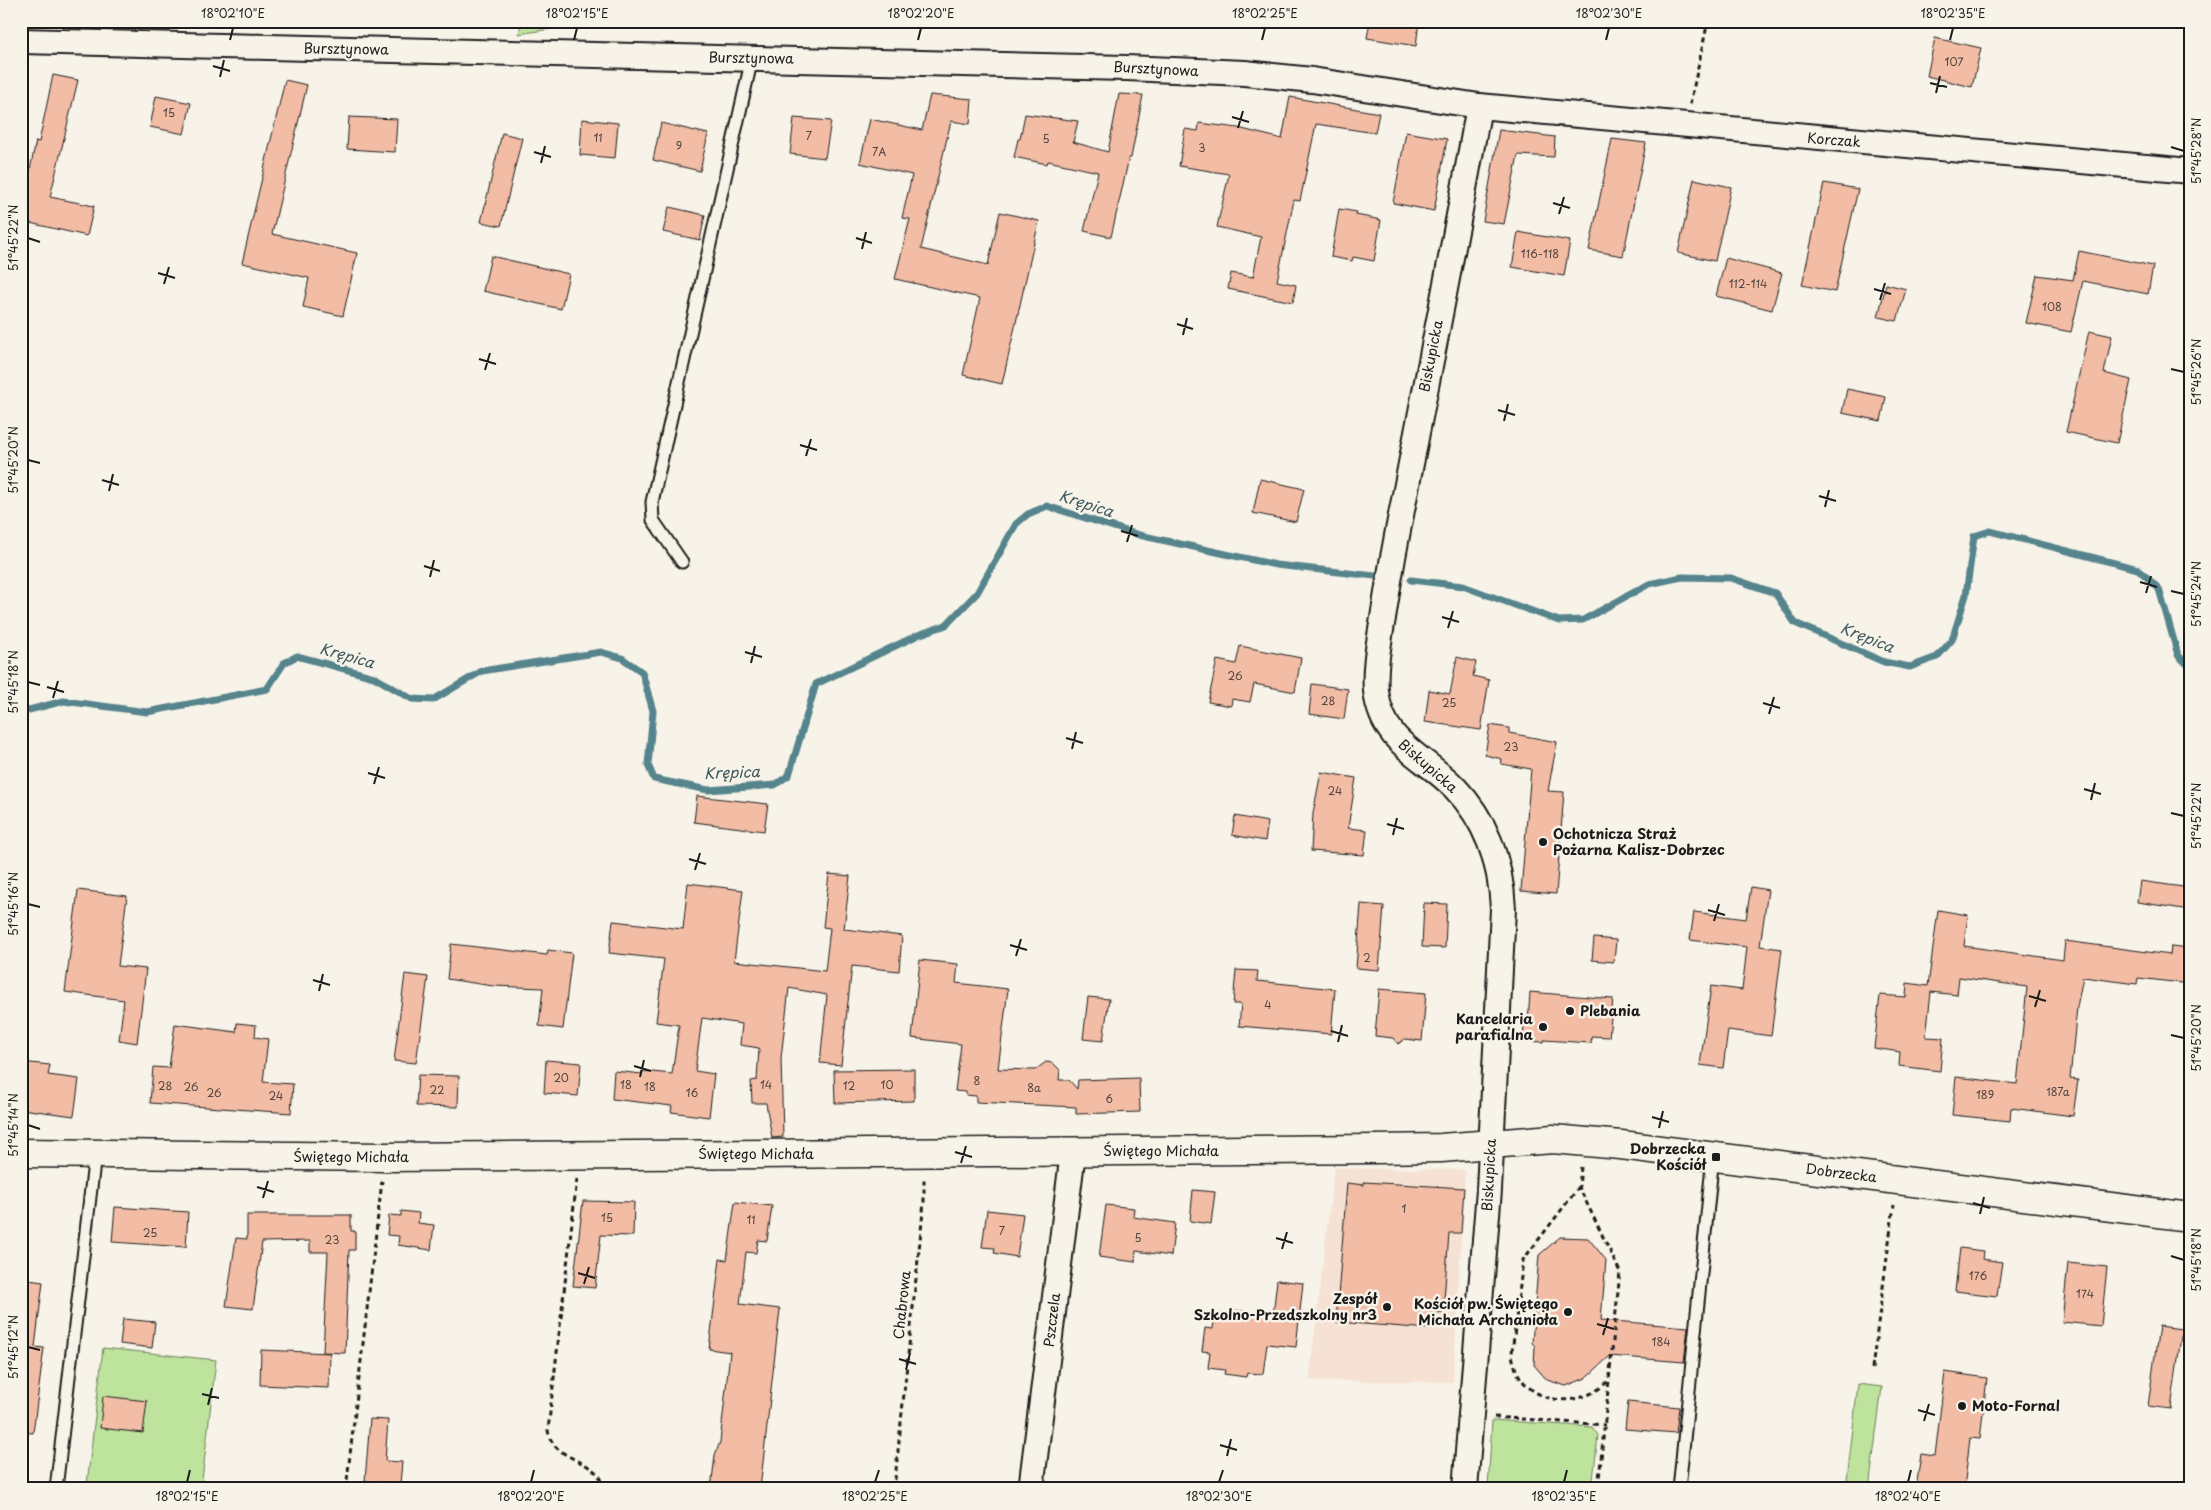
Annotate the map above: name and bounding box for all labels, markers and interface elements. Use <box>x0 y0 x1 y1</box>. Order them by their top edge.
text: 18°02'10"E <box>201 4 265 22</box>
text: 18°02'15"E <box>546 4 608 22</box>
text: 18°02'20"E <box>888 4 954 22</box>
text: 18°02'25"E <box>1232 4 1298 22</box>
text: 18°02'30"E <box>1576 4 1642 22</box>
text: 18°02'35"E <box>1920 4 1986 22</box>
street label: Bursztynowa <box>303 37 389 60</box>
street label: Bursztynowa <box>708 46 794 69</box>
house number: 107 <box>1945 53 1963 70</box>
street label: Bursztynowa <box>1113 56 1200 81</box>
house number: 15 <box>163 104 175 121</box>
text: 51°45'28"N <box>2187 118 2205 184</box>
house number: 7 <box>806 127 812 144</box>
street label: Korczak <box>1806 127 1862 152</box>
house number: 11 <box>593 129 603 146</box>
house number: 5 <box>1042 130 1050 147</box>
house number: 9 <box>676 137 682 154</box>
house number: 3 <box>1198 139 1206 156</box>
house number: 7A <box>872 143 886 160</box>
text: 51°45'22"N <box>4 205 22 271</box>
house number: 116-118 <box>1521 245 1559 262</box>
house number: 112-114 <box>1729 275 1767 292</box>
house number: 108 <box>2042 298 2062 315</box>
street label: Biskupicka <box>1413 318 1448 394</box>
text: 51°45'26"N <box>2187 339 2205 405</box>
text: 51°45'20"N <box>4 426 22 494</box>
water label: Krępica <box>1056 483 1117 522</box>
text: 51°45'24"N <box>2187 561 2205 627</box>
water label: Krępica <box>1837 616 1898 658</box>
water label: Krępica <box>317 636 378 673</box>
text: 51°45'18"N <box>4 650 22 714</box>
house number: 26 <box>1227 667 1243 684</box>
house number: 28 <box>1321 692 1335 709</box>
house number: 25 <box>1442 694 1456 711</box>
street label: Biskupicka <box>1394 734 1463 798</box>
house number: 23 <box>1504 738 1518 755</box>
water label: Krępica <box>704 759 761 784</box>
house number: 24 <box>1328 782 1342 799</box>
text: 51°45'22"N <box>2187 783 2205 849</box>
place label: Ochotnicza Straż Pożarna Kalisz-Dobrzec <box>1553 823 1725 860</box>
marker: Ochotnicza Straż Pożarna Kalisz-Dobrzec <box>1537 836 1549 848</box>
text: 51°45'16"N <box>4 872 22 936</box>
house number: 2 <box>1363 949 1371 966</box>
house number: 4 <box>1264 996 1272 1013</box>
place label: Plebania <box>1580 1000 1641 1021</box>
text: 51°45'20"N <box>2187 1004 2205 1072</box>
marker: Plebania <box>1564 1005 1576 1017</box>
place label: Kancelaria parafialna <box>1456 1008 1534 1045</box>
marker: Kancelaria parafialna <box>1537 1021 1549 1033</box>
house number: 20 <box>553 1069 569 1086</box>
house number: 8 <box>974 1072 981 1089</box>
house number: 18 <box>620 1076 632 1093</box>
house number: 14 <box>760 1076 772 1093</box>
house number: 10 <box>881 1076 893 1093</box>
house number: 28 <box>158 1077 172 1094</box>
house number: 12 <box>843 1077 856 1094</box>
house number: 26 <box>183 1078 199 1095</box>
house number: 18 <box>644 1078 656 1095</box>
house number: 8a <box>1027 1079 1041 1096</box>
house number: 22 <box>430 1081 444 1098</box>
house number: 187a <box>2046 1083 2070 1100</box>
house number: 26 <box>206 1084 222 1101</box>
house number: 16 <box>686 1084 699 1101</box>
house number: 189 <box>1976 1086 1994 1103</box>
house number: 24 <box>269 1087 283 1104</box>
house number: 6 <box>1105 1090 1113 1107</box>
text: 51°45'14"N <box>4 1093 22 1157</box>
street label: Biskupicka <box>1476 1138 1501 1212</box>
place label: Dobrzecka Kościół <box>1629 1138 1707 1175</box>
street label: Świętego Michała <box>1103 1140 1219 1161</box>
street label: Świętego Michała <box>698 1143 814 1164</box>
street label: Świętego Michała <box>293 1146 409 1167</box>
marker: Dobrzecka Kościół <box>1710 1151 1722 1163</box>
street label: Dobrzecka <box>1804 1158 1878 1187</box>
house number: 1 <box>1402 1200 1407 1217</box>
house number: 15 <box>601 1209 613 1226</box>
house number: 11 <box>746 1211 756 1228</box>
house number: 7 <box>999 1222 1005 1239</box>
house number: 25 <box>143 1224 157 1241</box>
text: 51°45'18"N <box>2187 1228 2205 1292</box>
house number: 5 <box>1134 1229 1142 1246</box>
house number: 23 <box>325 1231 339 1248</box>
house number: 176 <box>1969 1267 1988 1284</box>
street label: Chabrowa <box>887 1269 916 1340</box>
house number: 174 <box>2076 1285 2094 1302</box>
place label: Zespół Szkolno-Przedszkolny nr3 <box>1194 1288 1378 1325</box>
street label: Pszczela <box>1038 1291 1065 1348</box>
place label: Kościół pw. Świętego Michała Archanioła <box>1414 1293 1559 1330</box>
marker: Zespół Szkolno-Przedszkolny nr3 <box>1381 1301 1393 1313</box>
marker: Kościół pw. Świętego Michała Archanioła <box>1562 1306 1574 1318</box>
text: 51°45'12"N <box>4 1315 22 1379</box>
house number: 184 <box>1651 1333 1671 1350</box>
place label: Moto-Fornal <box>1972 1395 2060 1416</box>
marker: Moto-Fornal <box>1956 1400 1968 1412</box>
text: 18°02'15"E <box>156 1487 218 1505</box>
text: 18°02'20"E <box>498 1487 564 1505</box>
text: 18°02'25"E <box>842 1487 908 1505</box>
text: 18°02'30"E <box>1186 1487 1252 1505</box>
text: 18°02'35"E <box>1531 1487 1597 1505</box>
text: 18°02'40"E <box>1875 1487 1941 1505</box>

